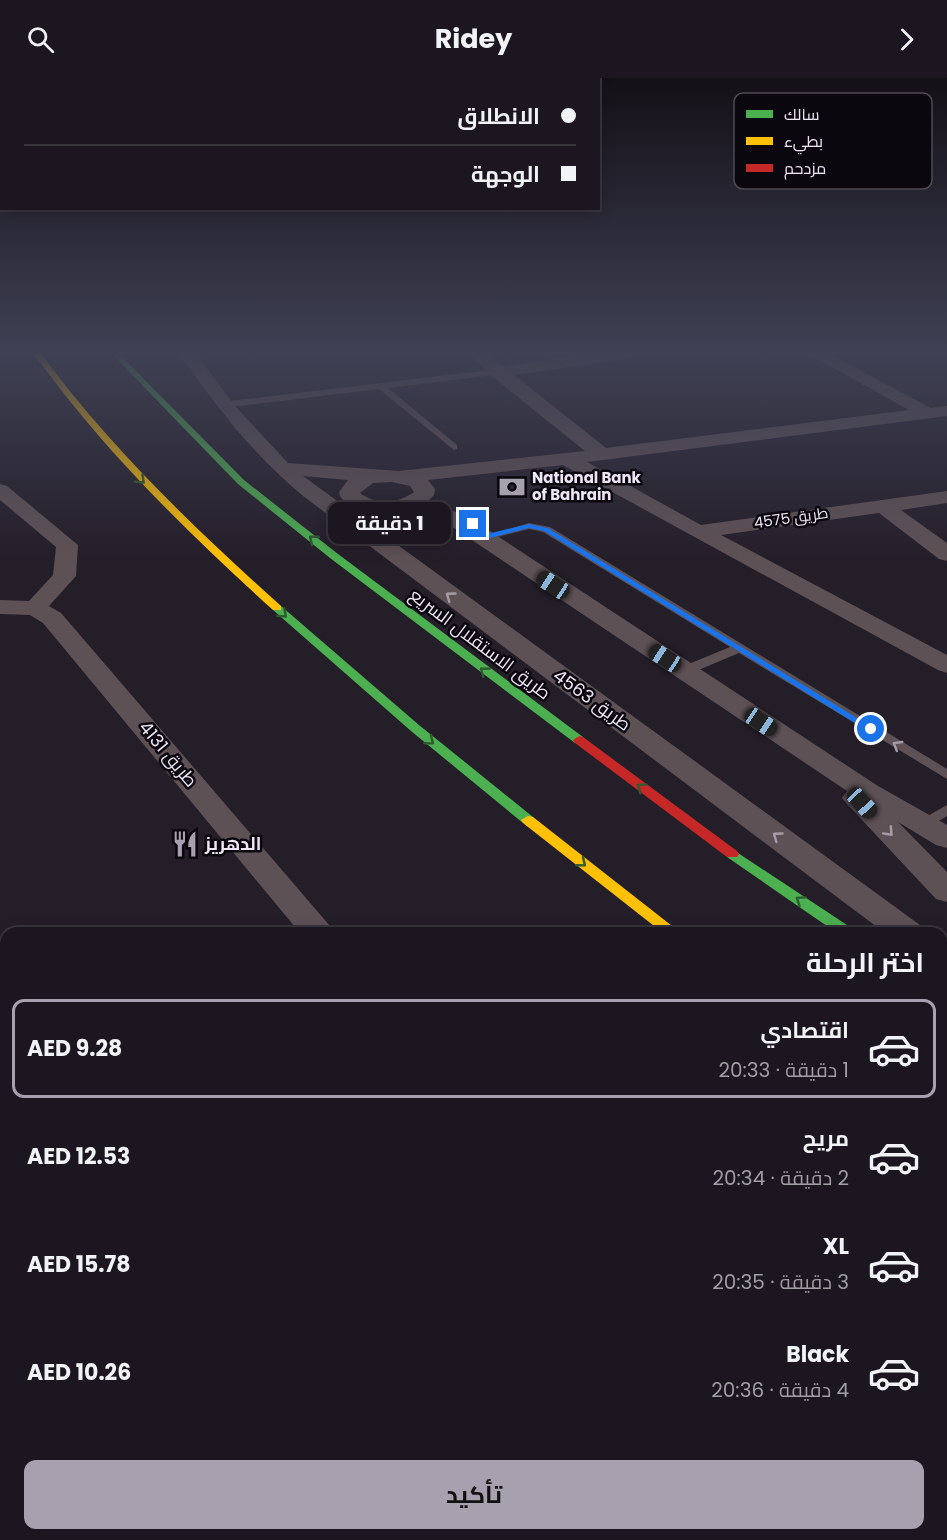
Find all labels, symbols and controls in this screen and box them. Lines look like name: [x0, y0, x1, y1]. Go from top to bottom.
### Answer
text: Ridey: [435, 20, 512, 57]
icon: search: [24, 23, 57, 56]
icon: forward: [890, 23, 923, 56]
legend: [734, 93, 932, 189]
text: الانطلاق: [457, 101, 540, 132]
text: سالك: [784, 103, 819, 126]
text: بطيء: [784, 130, 823, 155]
text: مزدحم: [784, 157, 826, 180]
text: الوجهة: [471, 159, 540, 190]
place label: National Bank of Bahrain: [532, 467, 642, 505]
bank icon: National Bank of Bahrain: [497, 472, 527, 502]
one-way arrow: [134, 473, 144, 484]
street label: طريق 4575: [752, 502, 829, 533]
callout: 1 دقيقة: [329, 503, 452, 545]
text: 1 دقيقة: [355, 509, 424, 537]
route end: [459, 510, 486, 537]
one-way arrow: [309, 536, 320, 547]
car: [533, 568, 573, 602]
street label: طريق الاستقلال السريع: [405, 582, 556, 705]
one-way arrow: [446, 592, 457, 603]
one-way arrow: [276, 606, 287, 617]
car: [645, 641, 685, 675]
street label: طريق 4563: [548, 663, 636, 736]
one-way arrow: [480, 667, 491, 678]
car: [741, 704, 781, 740]
street label: طريق 4131: [133, 715, 203, 792]
route start: [857, 715, 884, 742]
one-way arrow: [424, 733, 435, 744]
one-way arrow: [893, 741, 903, 753]
one-way arrow: [636, 783, 647, 794]
car: [843, 784, 881, 822]
one-way arrow: [882, 825, 893, 836]
restaurant icon: الدهريز: [170, 829, 200, 859]
place label: الدهريز: [204, 831, 261, 856]
one-way arrow: [772, 832, 783, 843]
one-way arrow: [576, 855, 587, 866]
one-way arrow: [795, 896, 806, 907]
text: اختر الرحلة: [806, 944, 924, 981]
text: اقتصادي: [760, 1015, 849, 1046]
icon: car: [867, 1022, 921, 1076]
text: AED 9.28: [27, 1033, 122, 1064]
text: 1 دقيقة · 20:33: [718, 1056, 849, 1084]
text: مريح: [803, 1123, 849, 1154]
icon: car: [867, 1130, 921, 1184]
text: AED 12.53: [27, 1141, 130, 1172]
text: 2 دقيقة · 20:34: [713, 1164, 849, 1192]
text: XL: [823, 1231, 849, 1262]
icon: car: [867, 1238, 921, 1292]
text: AED 15.78: [27, 1249, 131, 1280]
text: 3 دقيقة · 20:35: [712, 1268, 849, 1296]
text: Black: [786, 1339, 849, 1370]
icon: car: [867, 1346, 921, 1400]
text: AED 10.26: [27, 1357, 131, 1388]
text: 4 دقيقة · 20:36: [711, 1376, 849, 1404]
button: تأكيد: [24, 1460, 924, 1529]

